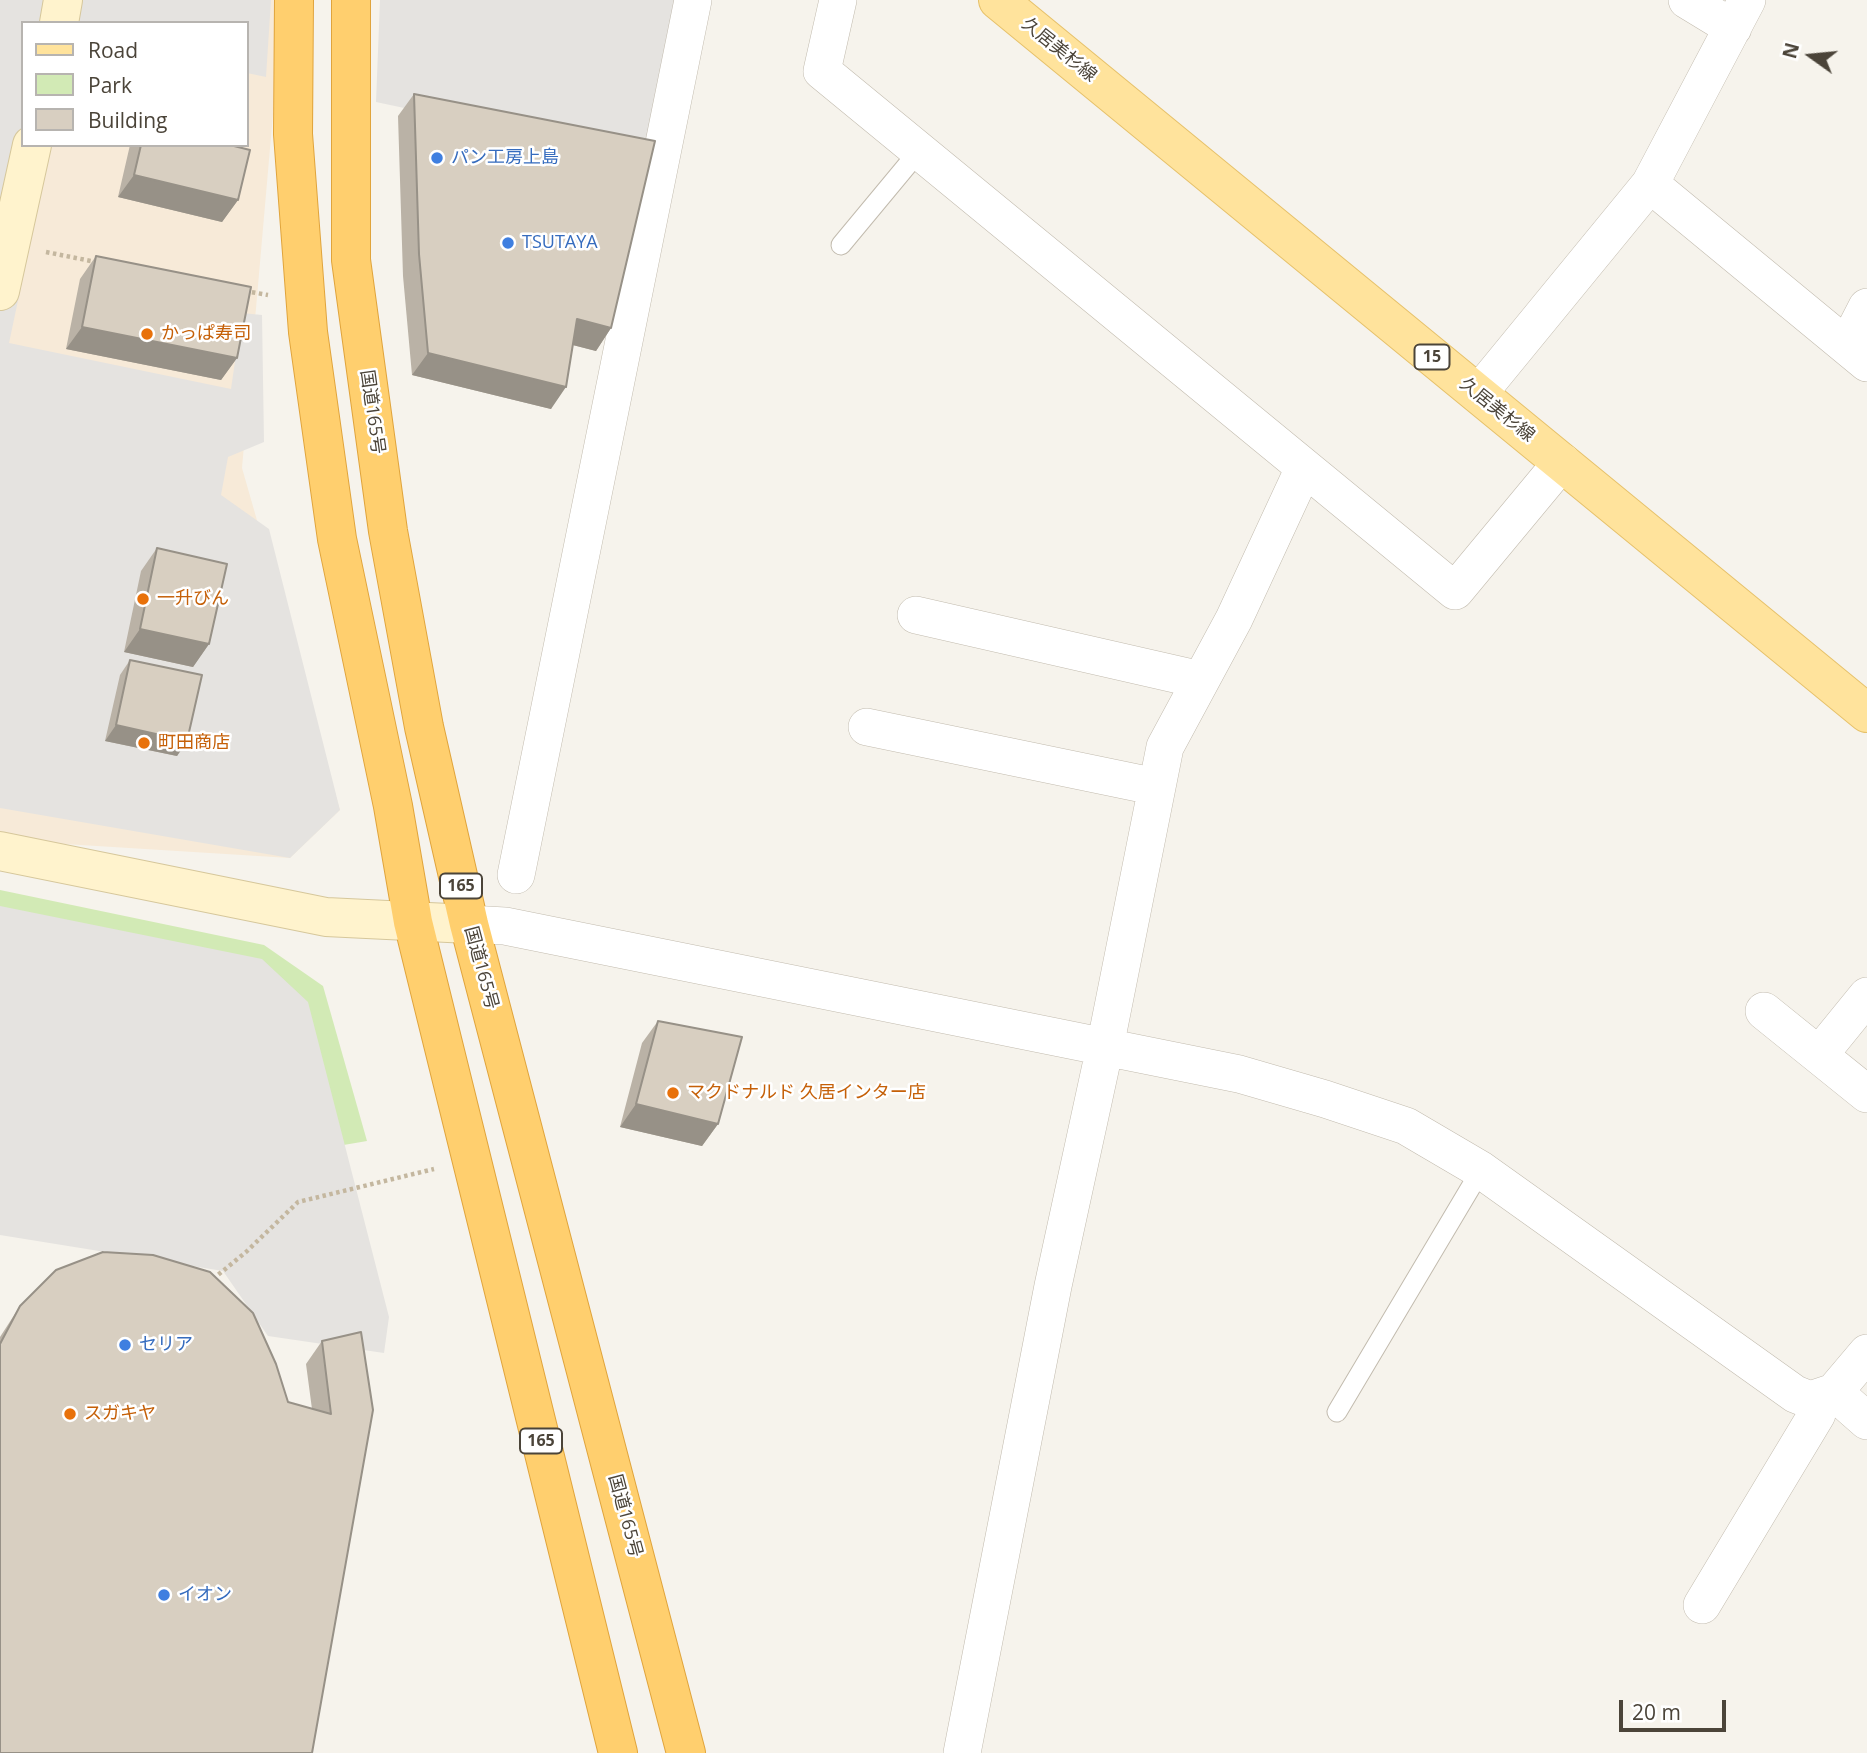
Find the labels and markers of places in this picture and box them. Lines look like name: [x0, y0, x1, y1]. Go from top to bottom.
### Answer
place label: パン工房上島: [451, 147, 559, 169]
marker: パン工房上島: [429, 150, 445, 166]
place label: TSUTAYA: [522, 232, 598, 254]
marker: TSUTAYA: [500, 235, 516, 251]
place label: かっぱ寿司: [161, 323, 251, 345]
marker: かっぱ寿司: [139, 326, 155, 342]
place label: 一升びん: [157, 588, 229, 610]
marker: 一升びん: [135, 591, 151, 607]
place label: 町田商店: [158, 732, 230, 754]
marker: 町田商店: [136, 735, 152, 751]
place label: マクドナルド 久居インター店: [687, 1082, 926, 1104]
marker: マクドナルド 久居インター店: [665, 1085, 681, 1101]
place label: セリア: [139, 1334, 193, 1356]
marker: セリア: [117, 1337, 133, 1353]
place label: スガキヤ: [84, 1403, 156, 1425]
marker: スガキヤ: [62, 1406, 78, 1422]
place label: イオン: [178, 1584, 232, 1606]
marker: イオン: [156, 1587, 172, 1603]

